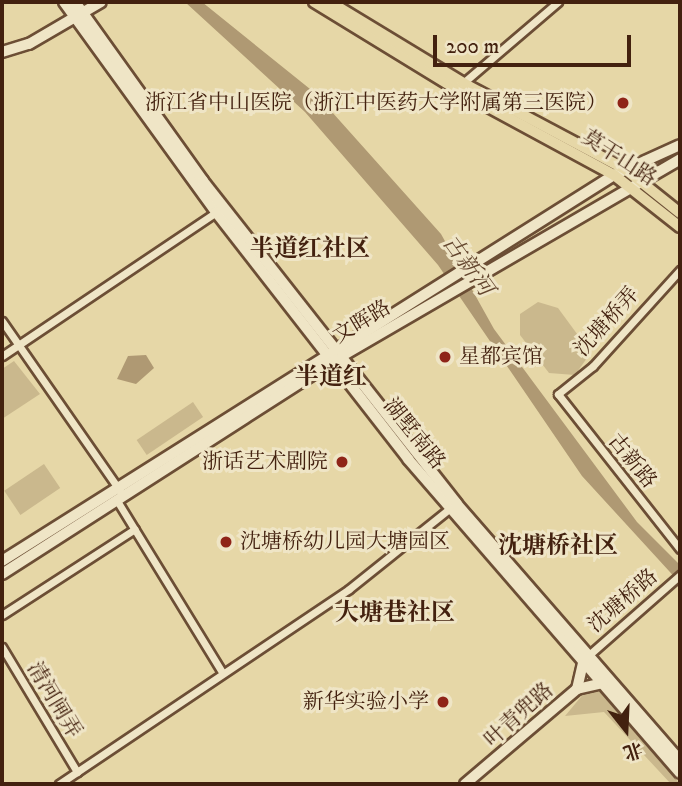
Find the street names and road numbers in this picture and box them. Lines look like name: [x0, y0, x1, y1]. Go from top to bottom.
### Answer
street label: 莫干山路: [577, 125, 661, 191]
street label: 沈塘桥弄: [570, 282, 644, 362]
street label: 文晖路: [329, 295, 395, 349]
street label: 湖墅南路: [378, 393, 450, 475]
street label: 古新路: [602, 429, 662, 493]
street label: 沈塘桥路: [583, 564, 663, 638]
street label: 清河闸弄: [22, 658, 86, 742]
street label: 叶青兜路: [479, 678, 559, 752]

